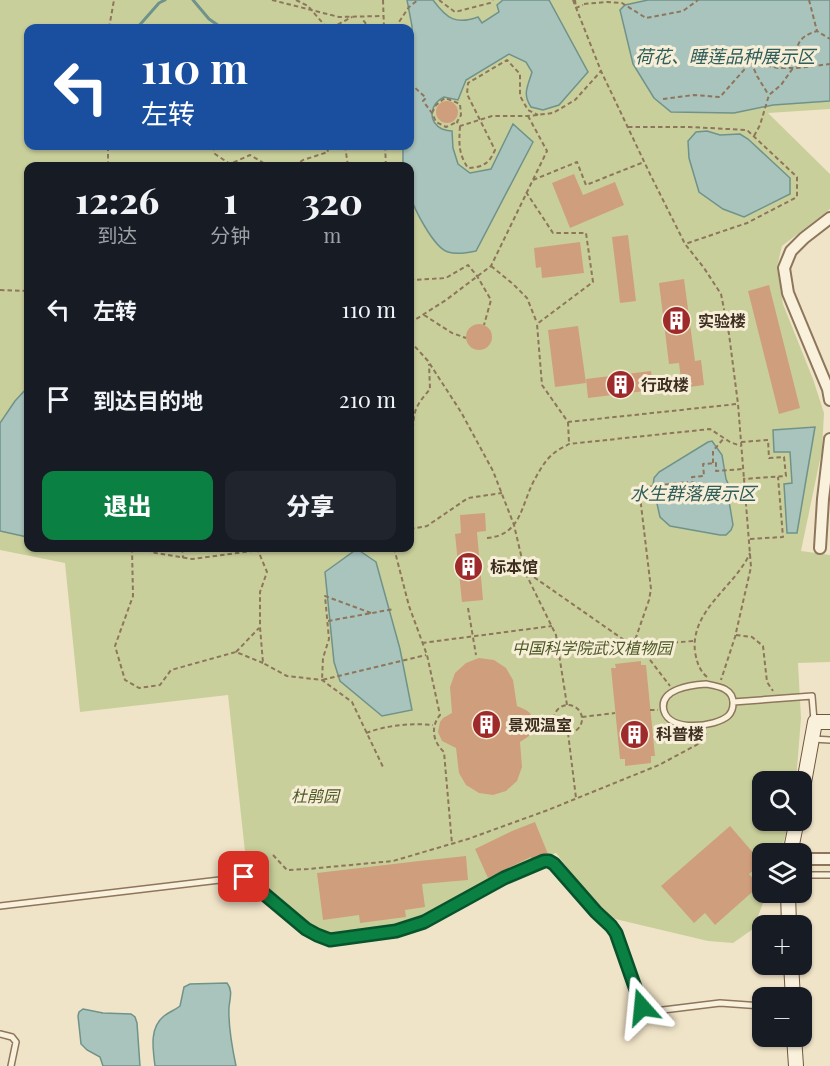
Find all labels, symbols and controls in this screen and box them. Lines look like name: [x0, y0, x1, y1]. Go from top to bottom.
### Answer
text: 110 m: [141, 39, 248, 95]
water label: 荷花、睡莲品种展示区: [635, 44, 818, 68]
icon: left: [42, 48, 120, 126]
text: 左转: [141, 95, 195, 131]
text: 12:26: [75, 175, 159, 223]
text: 1: [224, 175, 238, 223]
text: 320: [302, 176, 363, 224]
text: 到达: [97, 221, 137, 248]
text: 分钟: [211, 221, 251, 248]
text: m: [323, 221, 341, 248]
icon: left: [42, 293, 75, 326]
text: 110 m: [342, 294, 396, 324]
text: 左转: [93, 295, 137, 325]
building icon: 实验楼: [661, 305, 693, 337]
place label: 实验楼: [698, 310, 746, 331]
building icon: 行政楼: [604, 369, 636, 401]
place label: 行政楼: [641, 374, 689, 395]
icon: arrive: [42, 383, 75, 416]
text: 210 m: [339, 384, 396, 414]
text: 到达目的地: [93, 385, 203, 415]
button: 退出: [42, 471, 213, 540]
button: 分享: [225, 471, 396, 540]
water label: 水生群落展示区: [630, 481, 759, 505]
building icon: 标本馆: [453, 551, 485, 583]
place label: 标本馆: [490, 556, 538, 577]
park label: 中国科学院武汉植物园: [512, 637, 674, 658]
building icon: 景观温室: [471, 709, 503, 741]
place label: 景观温室: [508, 714, 572, 735]
building icon: 科普楼: [619, 718, 651, 750]
place label: 科普楼: [656, 723, 704, 744]
map controls: [752, 771, 812, 1047]
button: search: [752, 771, 812, 831]
park label: 杜鹃园: [291, 785, 341, 806]
button: layers: [752, 843, 812, 903]
pin: [218, 851, 269, 902]
icon: arrive: [227, 860, 260, 893]
button: +: [752, 915, 812, 975]
position arrow: [610, 975, 674, 1039]
button: −: [752, 987, 812, 1047]

